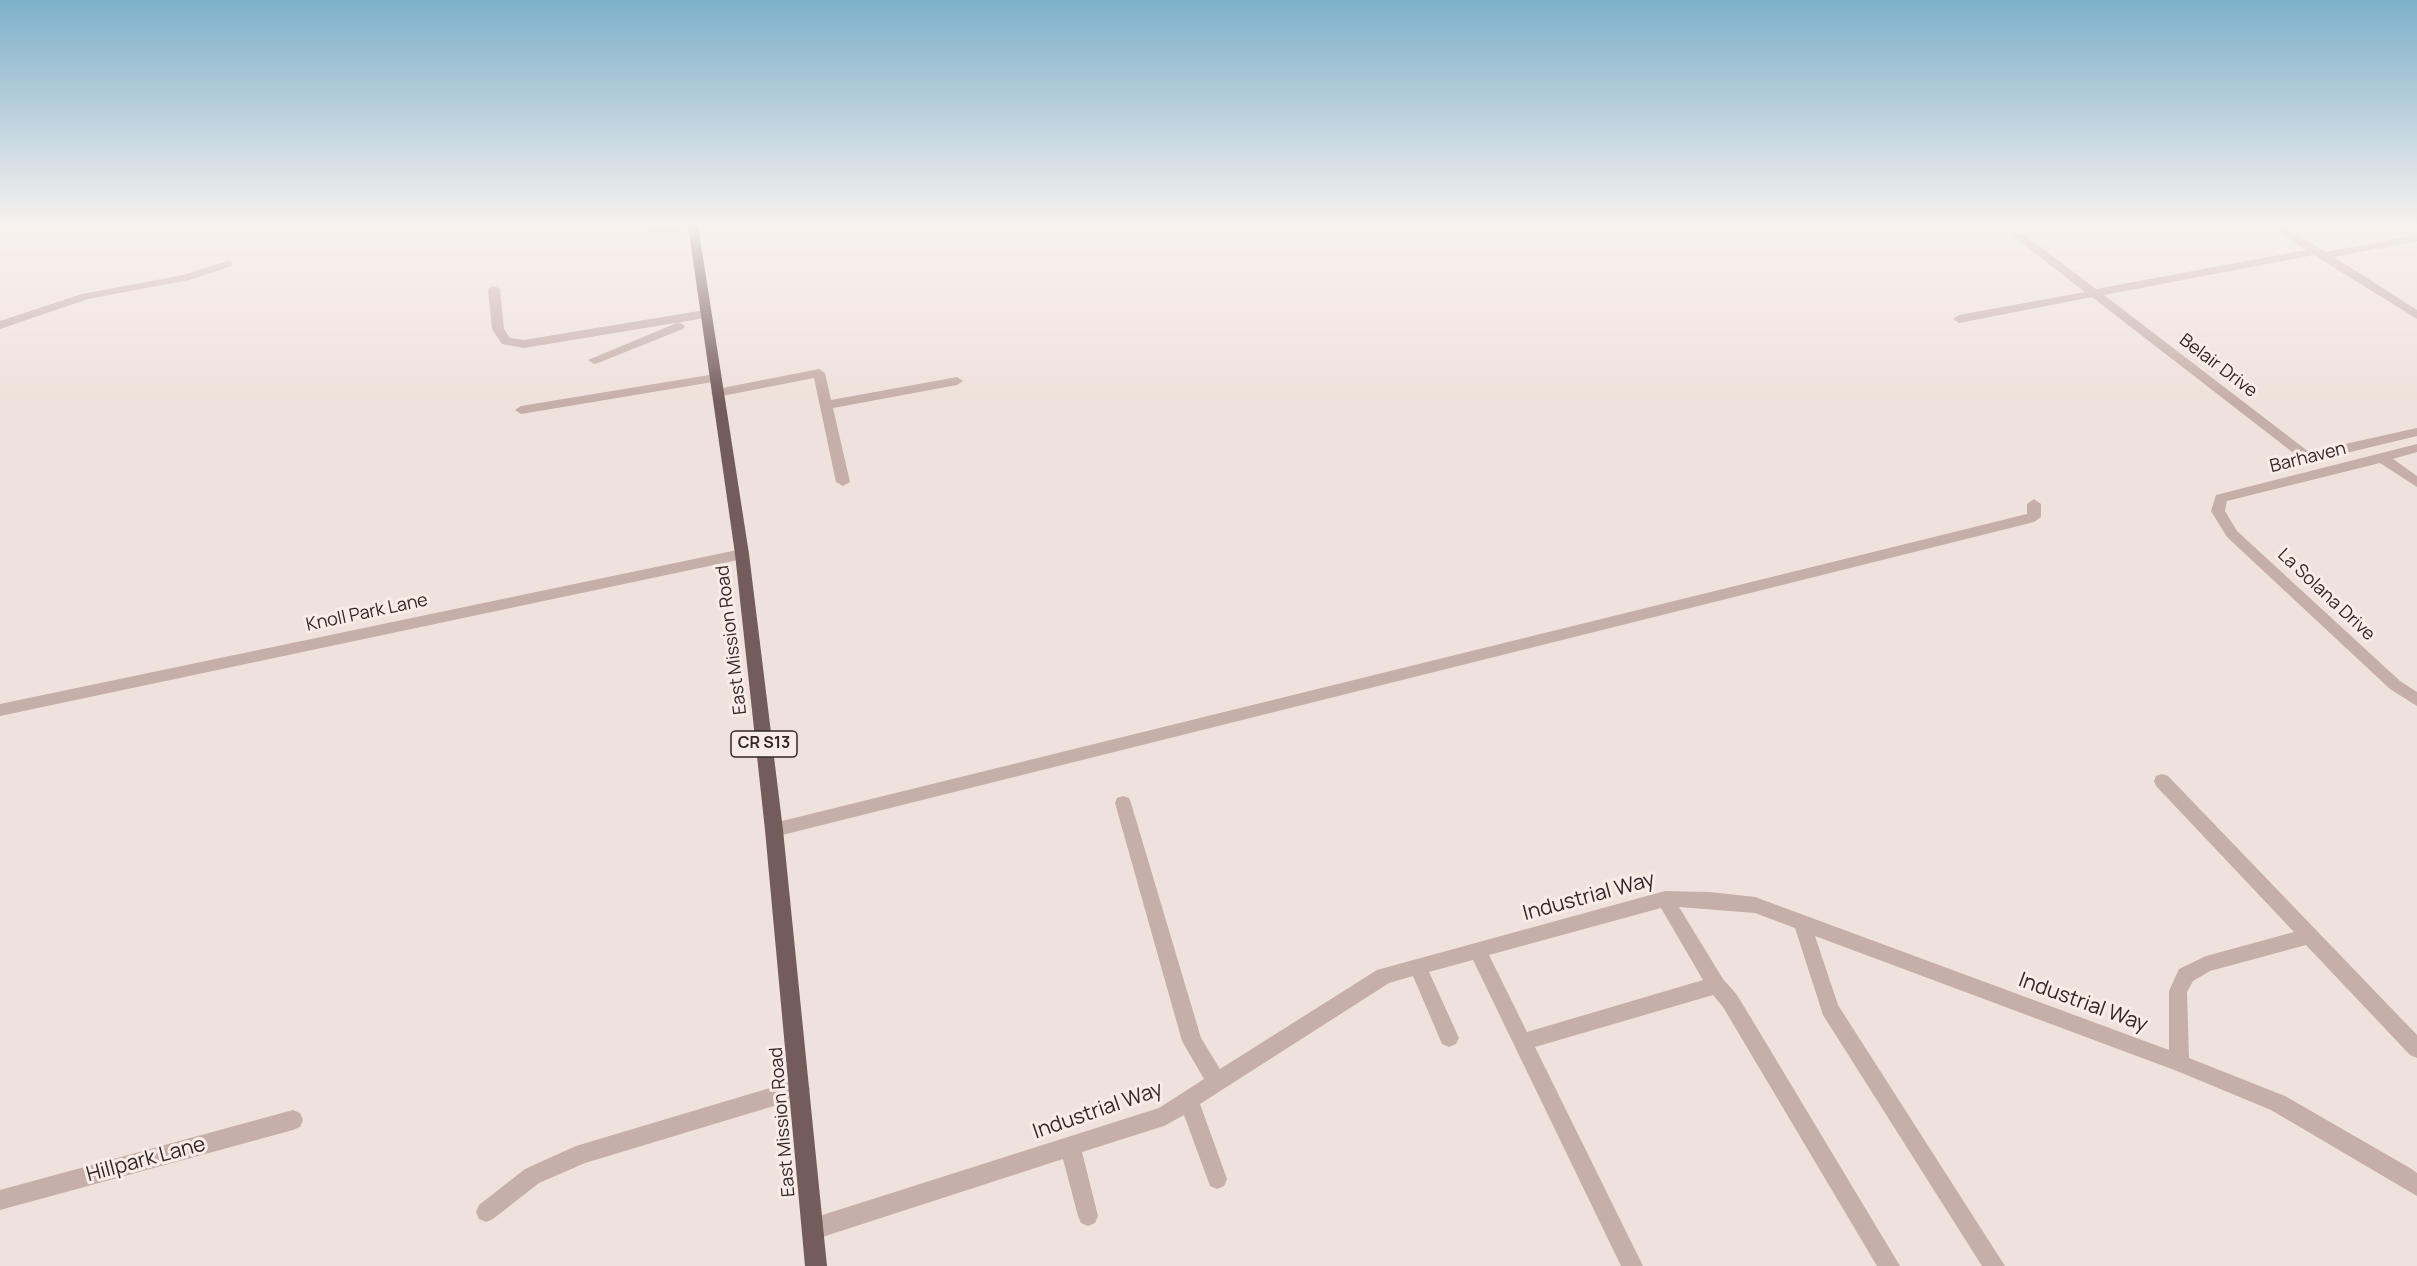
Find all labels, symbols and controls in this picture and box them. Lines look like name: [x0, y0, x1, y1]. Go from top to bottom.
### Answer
street label: Belair Drive: [2175, 330, 2261, 402]
street label: Barhaven: [2268, 438, 2348, 478]
street label: La Solana Drive: [2273, 544, 2379, 646]
street label: East Mission Road: [712, 564, 752, 716]
street label: Knoll Park Lane: [304, 590, 430, 636]
road number: CR S13: [731, 731, 797, 757]
street label: Industrial Way: [1520, 867, 1658, 927]
street label: Industrial Way: [2015, 968, 2151, 1038]
street label: East Mission Road: [766, 1046, 800, 1198]
street label: Industrial Way: [1030, 1077, 1166, 1145]
street label: Hillpark Lane: [84, 1132, 208, 1188]

